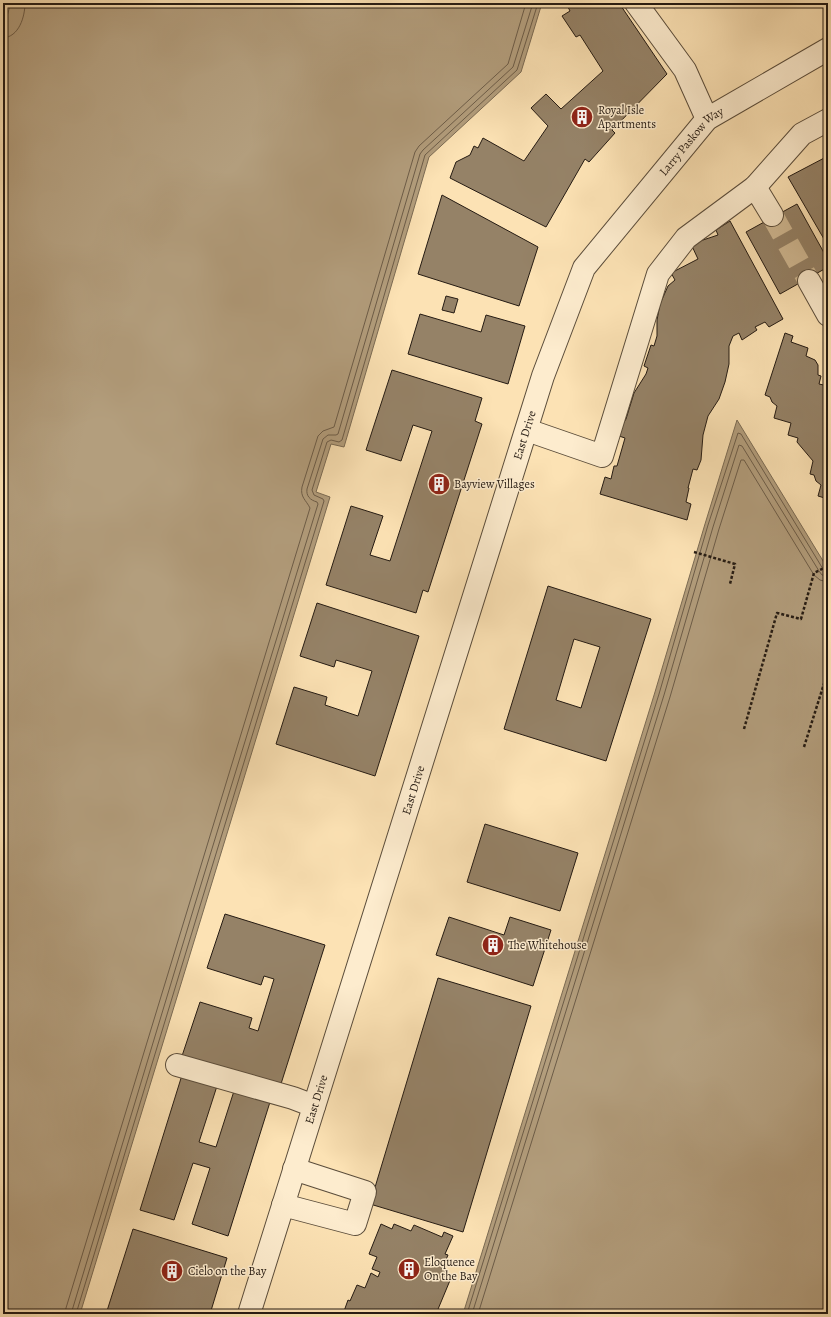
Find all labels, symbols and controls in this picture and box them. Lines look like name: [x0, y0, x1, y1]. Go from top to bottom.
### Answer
place label: Royal Isle Apartments: [597, 102, 656, 132]
street label: Larry Paskow Way: [655, 103, 727, 179]
building icon: Royal Isle Apartments: [569, 104, 595, 130]
street label: East Drive: [509, 409, 540, 462]
building icon: Bayview Villages: [426, 471, 452, 497]
place label: Bayview Villages: [454, 476, 535, 492]
street label: East Drive: [398, 764, 428, 817]
building icon: The Whitehouse: [480, 932, 506, 958]
place label: The Whitehouse: [508, 937, 587, 953]
street label: East Drive: [301, 1073, 331, 1126]
place label: Eloquence On the Bay: [424, 1254, 478, 1284]
building icon: Eloquence On the Bay: [396, 1256, 422, 1282]
building icon: Cielo on the Bay: [159, 1258, 185, 1284]
place label: Cielo on the Bay: [188, 1263, 267, 1279]

